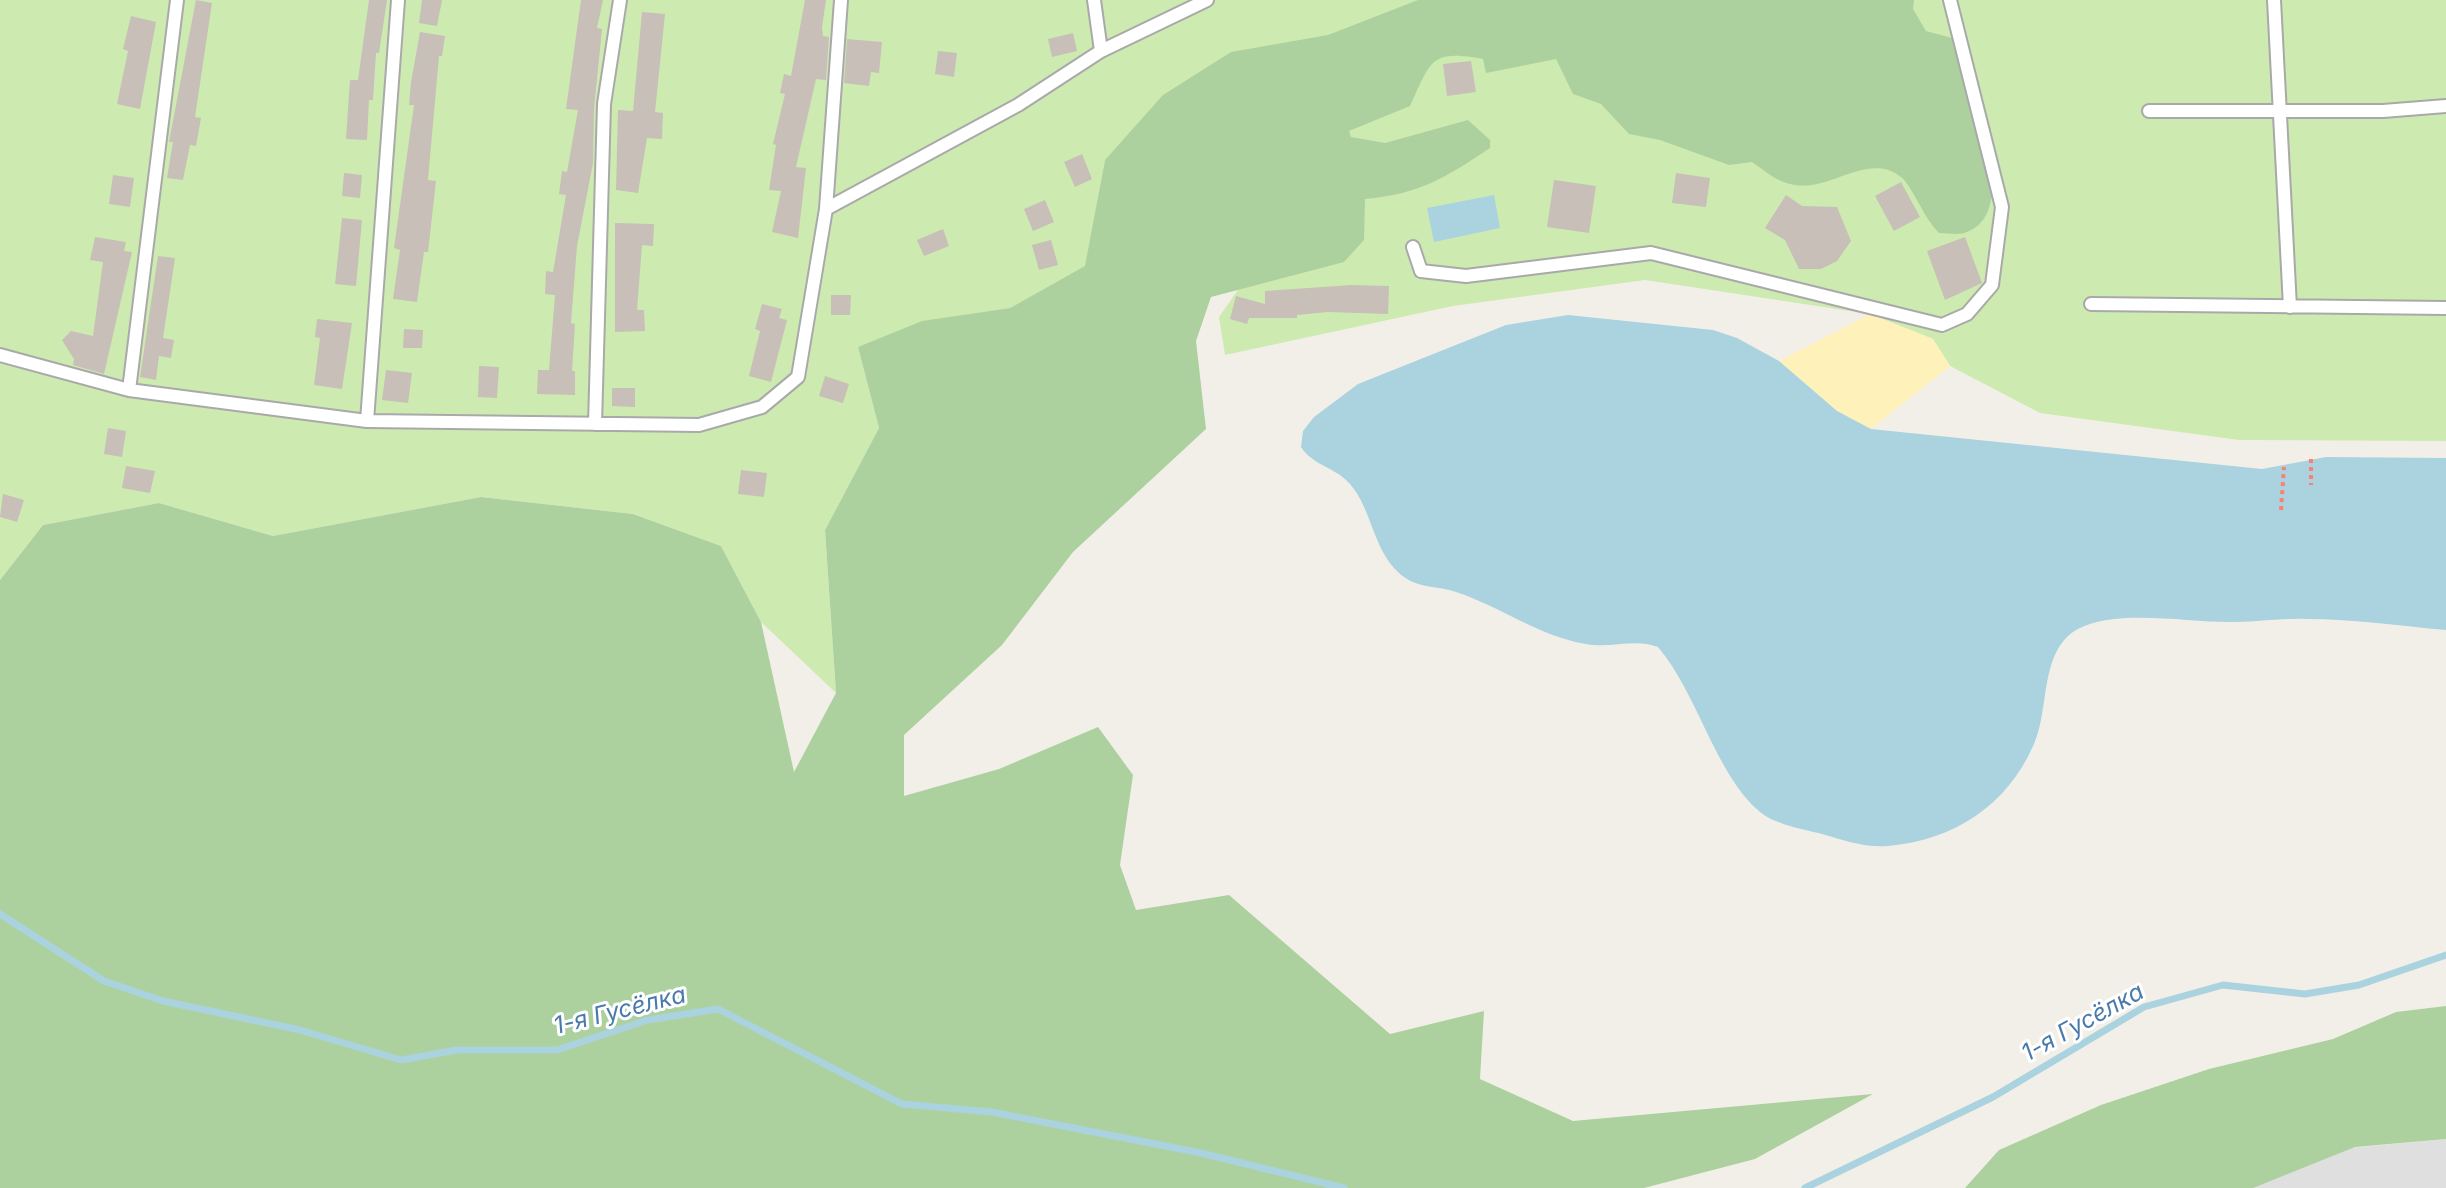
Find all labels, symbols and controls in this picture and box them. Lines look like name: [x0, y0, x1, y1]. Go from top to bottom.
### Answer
water label: 1-я Гусёлка: [2017, 978, 2149, 1068]
water label: 1-я Гусёлка: [551, 981, 689, 1041]

